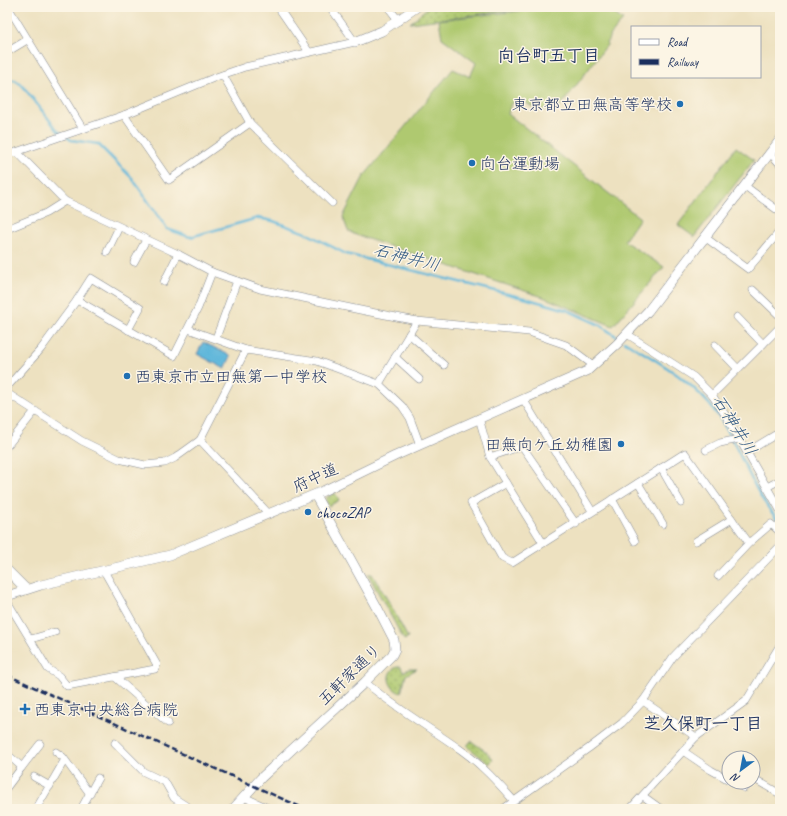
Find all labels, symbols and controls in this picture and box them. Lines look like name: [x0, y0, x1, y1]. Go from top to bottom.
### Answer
legend: [631, 26, 761, 78]
text: Road: [667, 34, 689, 50]
district label: 向台町五丁目: [498, 45, 600, 66]
text: Railway: [667, 54, 699, 70]
place label: 東京都立田無高等学校: [512, 95, 672, 115]
marker: 東京都立田無高等学校: [675, 99, 685, 109]
place label: 向台運動場: [480, 154, 560, 174]
marker: 向台運動場: [467, 158, 477, 168]
water label: 石神井川: [371, 239, 442, 276]
place label: 西東京市立田無第一中学校: [135, 367, 327, 387]
marker: 西東京市立田無第一中学校: [122, 371, 132, 381]
water label: 石神井川: [708, 391, 761, 460]
place label: 田無向ケ丘幼稚園: [485, 435, 613, 455]
marker: 田無向ケ丘幼稚園: [616, 439, 626, 449]
street label: 府中道: [289, 459, 341, 497]
place label: chocoZAP: [316, 503, 372, 523]
marker: chocoZAP: [303, 507, 313, 517]
street label: 五軒家通り: [314, 640, 385, 710]
place label: 西東京中央総合病院: [34, 700, 178, 720]
marker: 西東京中央総合病院: [19, 703, 31, 715]
district label: 芝久保町一丁目: [644, 713, 763, 734]
north arrow: [721, 750, 761, 790]
text: N: [727, 770, 742, 786]

